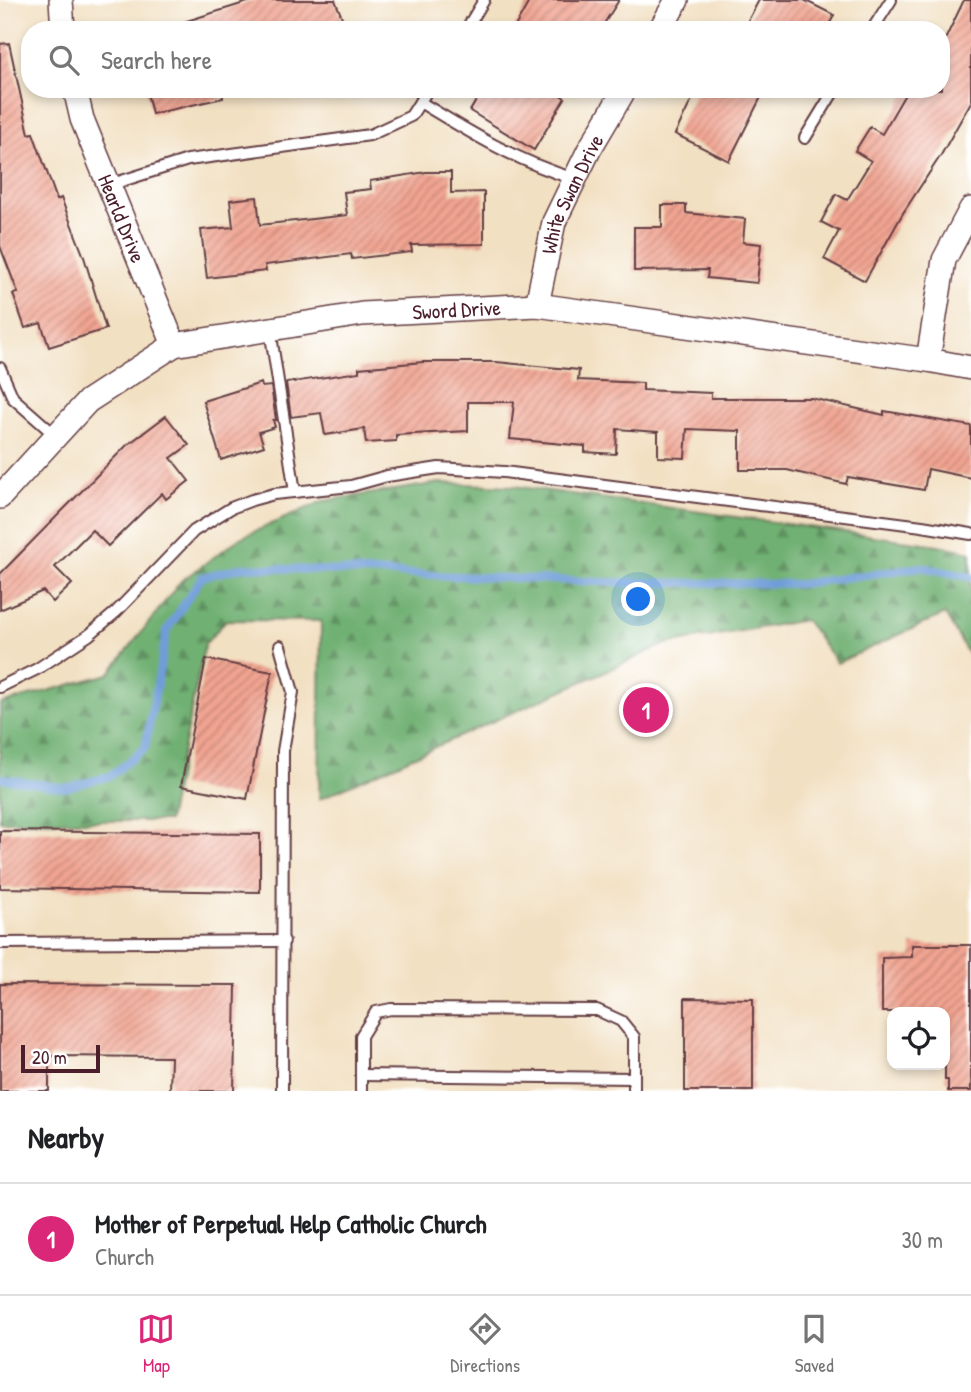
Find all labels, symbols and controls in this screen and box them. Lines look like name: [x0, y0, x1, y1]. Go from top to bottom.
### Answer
search box: [21, 21, 950, 98]
icon: search: [45, 41, 83, 79]
text: Search here: [101, 42, 212, 77]
street label: White Swan Drive: [533, 128, 610, 256]
street label: Hearld Drive: [92, 170, 153, 267]
street label: Sword Drive: [412, 292, 501, 326]
your location: [621, 582, 655, 616]
pin: 1: [623, 684, 669, 736]
map controls: [887, 1007, 950, 1070]
button: locate: [887, 1007, 950, 1070]
scale bar: [21, 1042, 100, 1074]
text: 20 m: [32, 1044, 67, 1070]
text: Nearby: [28, 1117, 104, 1157]
text: Mother of Perpetual Help Catholic Church: [95, 1206, 486, 1241]
text: 1: [47, 1224, 55, 1255]
text: 30 m: [901, 1224, 943, 1255]
text: Church: [95, 1241, 154, 1272]
tab: Map: [137, 1310, 175, 1378]
tab: Directions: [450, 1310, 520, 1378]
tab: Saved: [795, 1310, 834, 1378]

